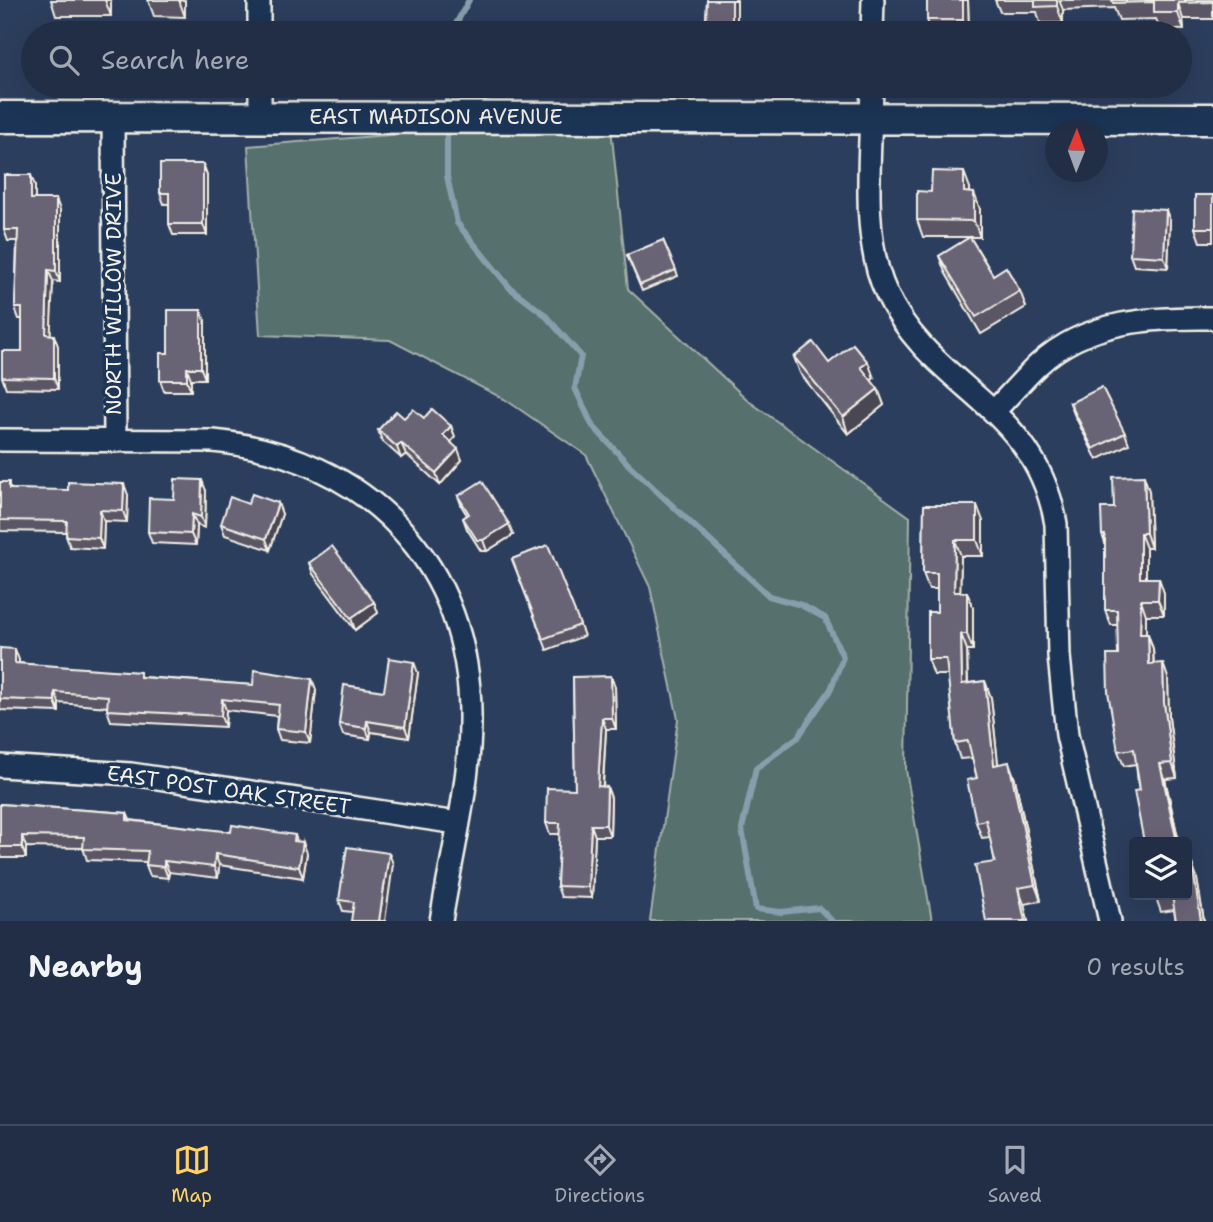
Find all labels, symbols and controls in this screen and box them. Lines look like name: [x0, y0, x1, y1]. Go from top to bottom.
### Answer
search box: [21, 21, 1192, 98]
icon: search: [45, 41, 83, 79]
text: Search here: [101, 42, 250, 77]
street label: EAST MADISON AVENUE: [309, 103, 563, 131]
north arrow: [1045, 119, 1108, 182]
street label: NORTH WILLOW DRIVE: [100, 173, 128, 415]
street label: EAST POST OAK STREET: [105, 759, 353, 821]
map controls: [1129, 837, 1192, 900]
button: layers: [1129, 837, 1192, 900]
text: Nearby: [28, 946, 143, 987]
text: 0 results: [1086, 952, 1185, 982]
tab: Map: [171, 1141, 212, 1208]
tab: Directions: [555, 1141, 645, 1208]
tab: Saved: [988, 1141, 1042, 1208]

